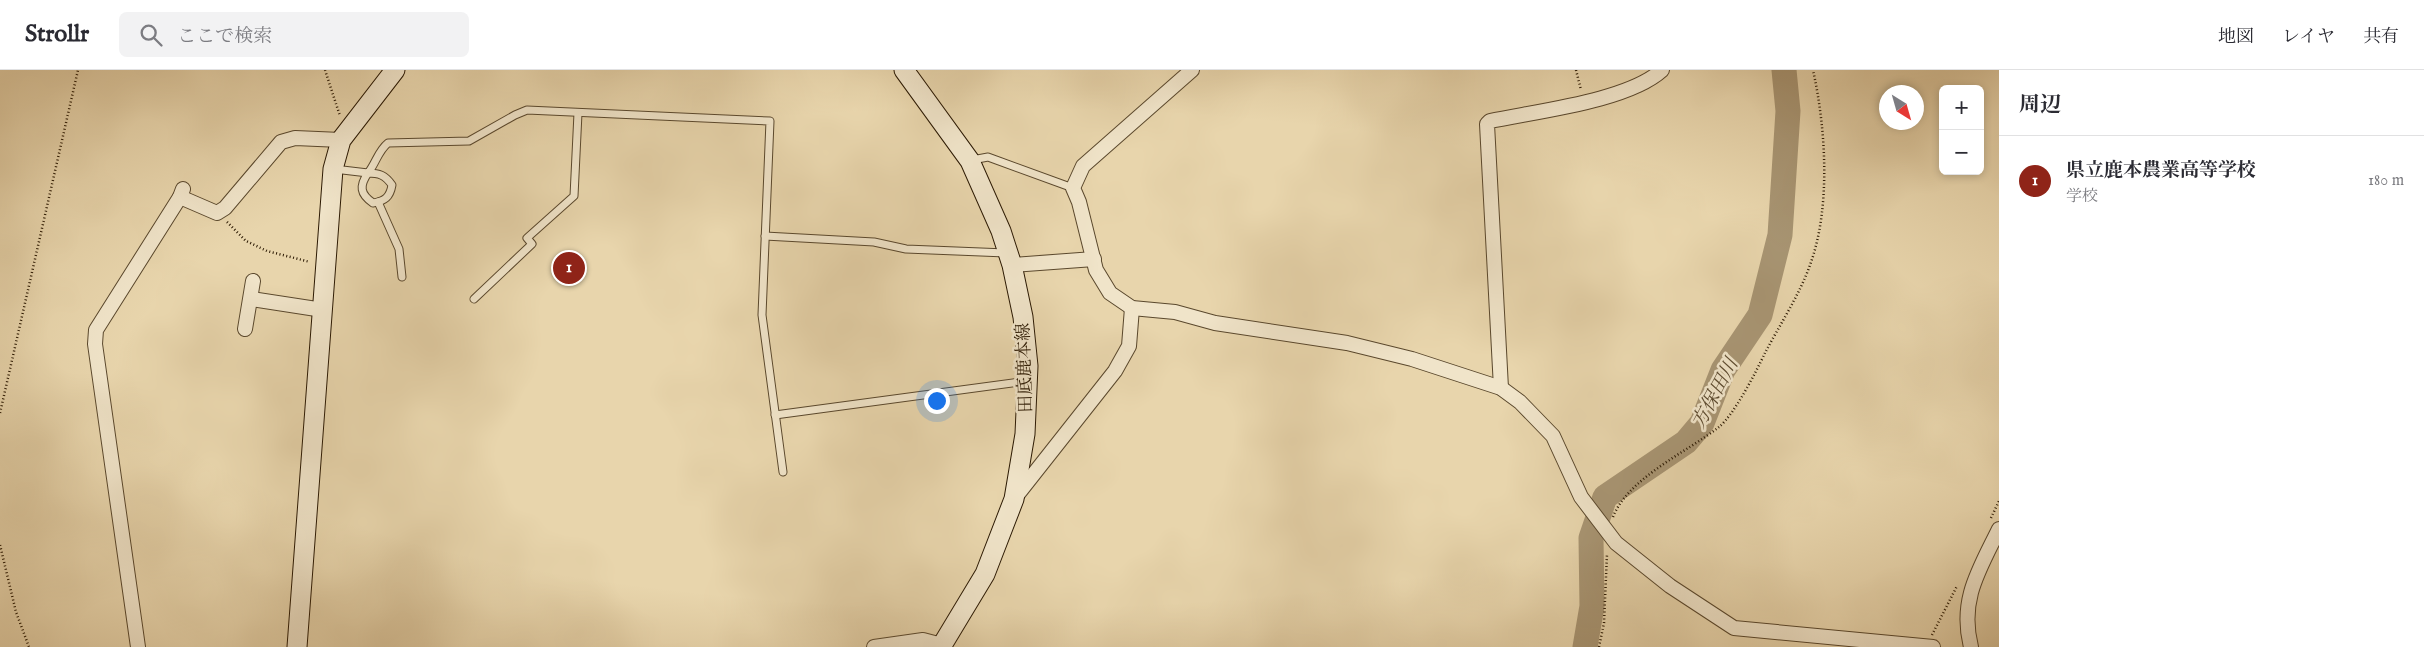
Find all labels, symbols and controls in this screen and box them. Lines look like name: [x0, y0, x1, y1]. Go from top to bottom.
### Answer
search box: [119, 12, 469, 57]
text: Strollr: [25, 19, 89, 50]
icon: search: [137, 21, 165, 49]
text: ここで検索: [177, 25, 272, 49]
text: 地図: [2218, 26, 2254, 49]
text: レイヤ: [2282, 26, 2335, 49]
text: 共有: [2363, 26, 2399, 49]
north arrow: [1879, 85, 1924, 130]
map controls: [1939, 85, 1984, 175]
button: +: [1939, 85, 1984, 130]
text: 周辺: [2019, 92, 2061, 119]
button: −: [1939, 130, 1984, 175]
text: 県立鹿本農業高等学校: [2066, 159, 2256, 183]
text: 1: [2032, 171, 2038, 191]
text: 180 m: [2368, 171, 2404, 191]
text: 学校: [2066, 187, 2098, 207]
pin: 1: [553, 249, 585, 287]
street label: 田底鹿本線: [1012, 323, 1039, 413]
water label: 方保田川: [1687, 353, 1745, 433]
your location: [924, 388, 950, 414]

